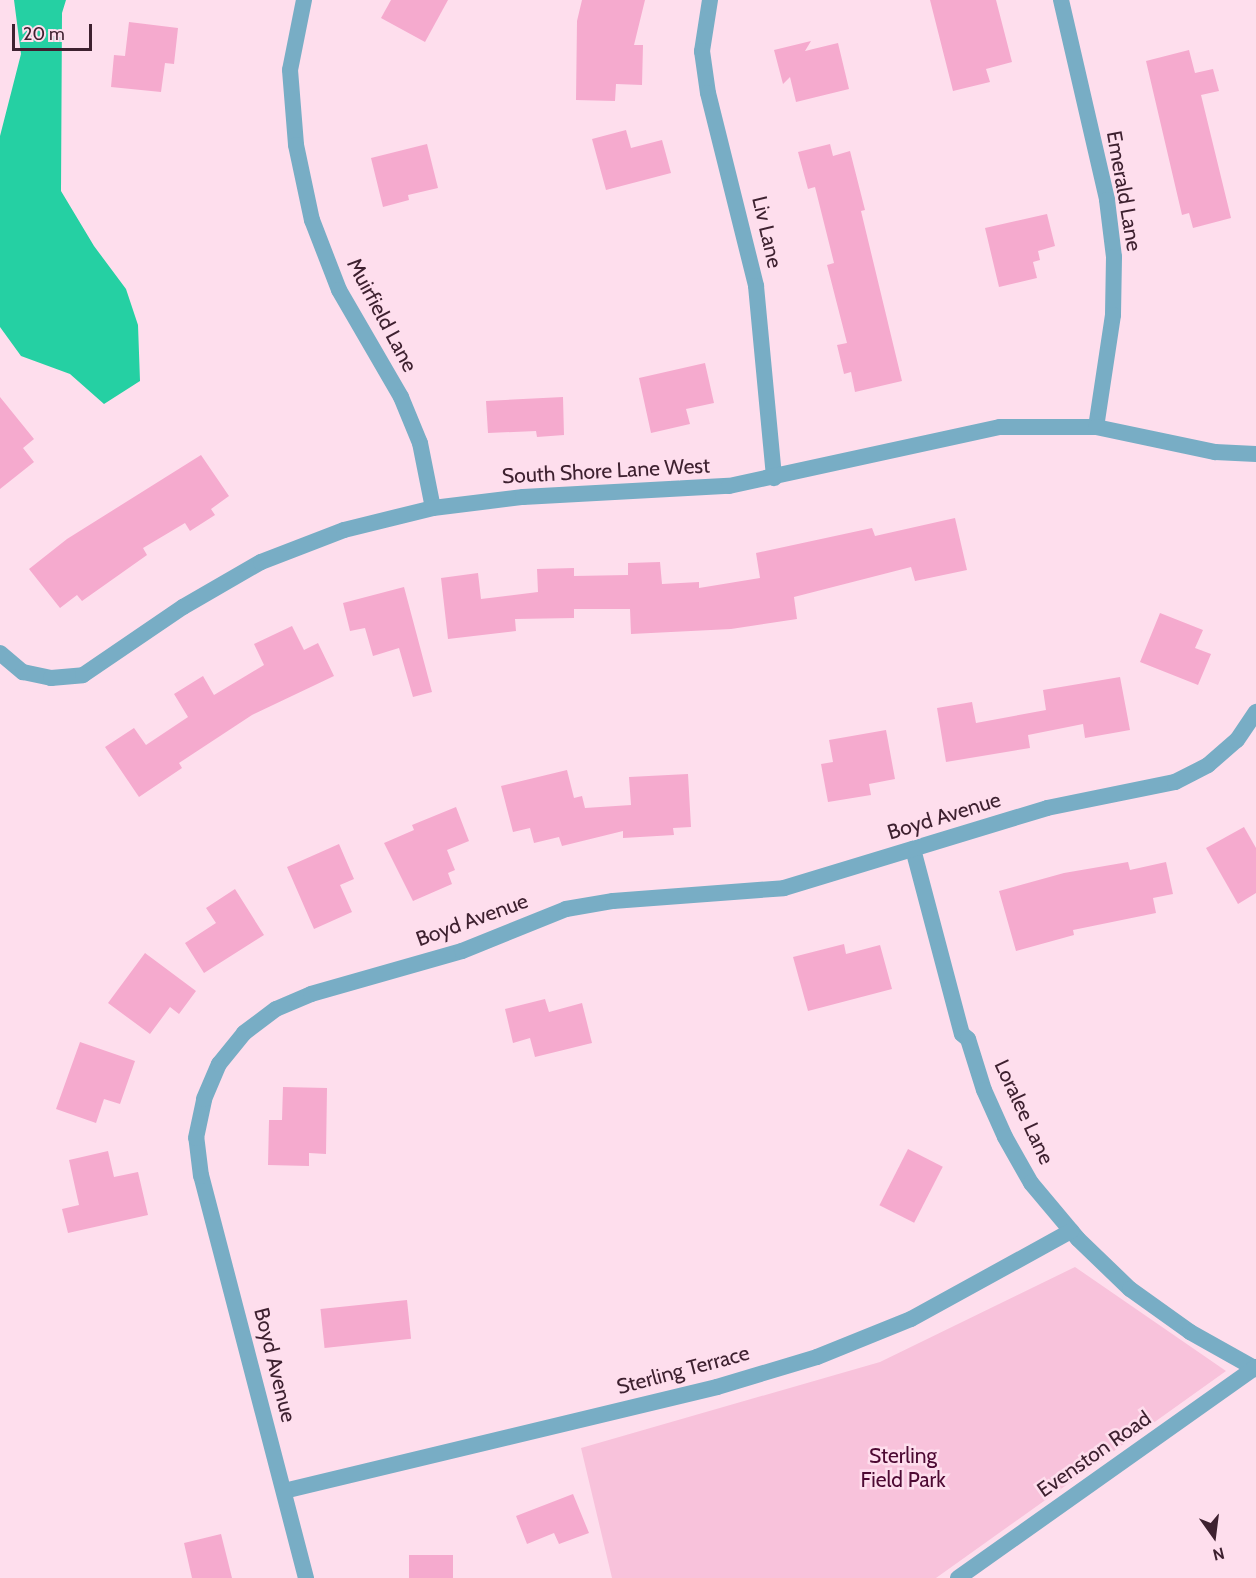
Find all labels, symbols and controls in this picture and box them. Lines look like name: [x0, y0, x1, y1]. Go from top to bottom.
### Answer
scale bar: [15, 12, 94, 50]
text: 20 m: [23, 23, 65, 45]
street label: Emerald Lane: [1101, 129, 1147, 253]
street label: Liv Lane: [746, 194, 788, 270]
street label: Muirfield Lane: [341, 254, 423, 376]
street label: South Shore Lane West: [501, 453, 711, 489]
street label: Boyd Avenue: [884, 787, 1004, 845]
street label: Boyd Avenue: [413, 888, 531, 952]
street label: Loralee Lane: [989, 1056, 1059, 1168]
street label: Boyd Avenue: [249, 1305, 301, 1425]
street label: Sterling Terrace: [614, 1340, 752, 1400]
street label: Evenston Road: [1032, 1405, 1156, 1503]
park label: Sterling Field Park: [860, 1443, 946, 1493]
north arrow: [1184, 1506, 1244, 1566]
text: N: [1211, 1543, 1226, 1565]

